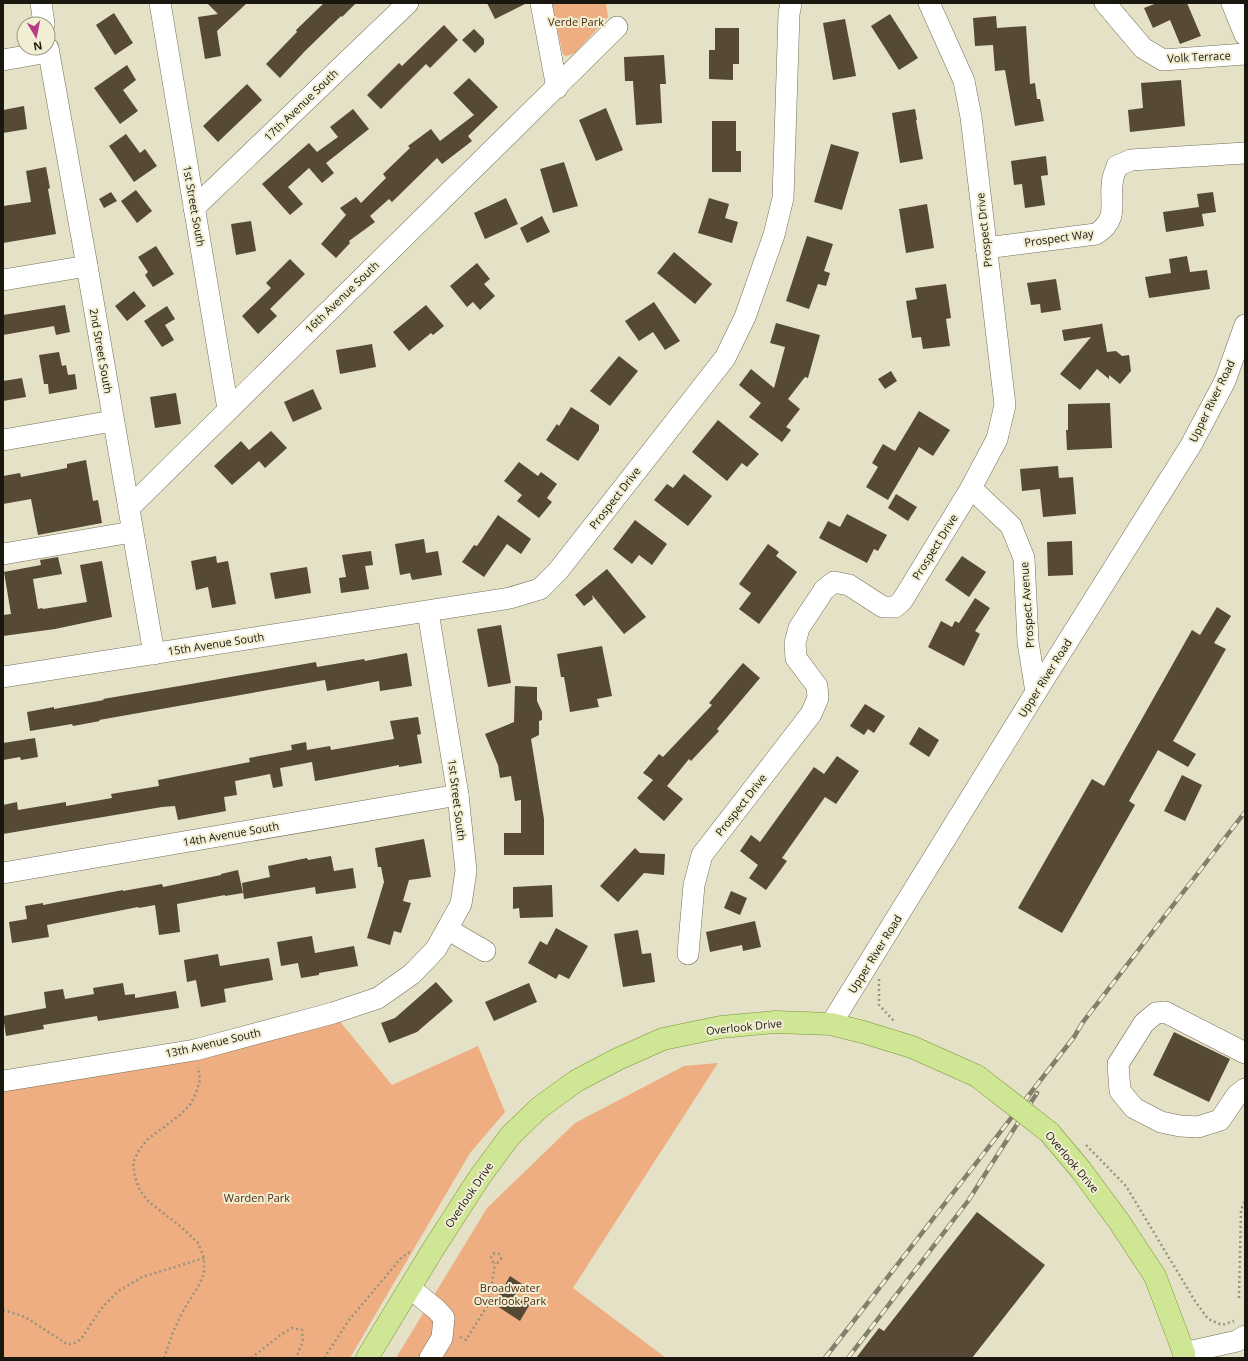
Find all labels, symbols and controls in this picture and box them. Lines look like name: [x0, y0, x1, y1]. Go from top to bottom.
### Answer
park label: Verde Park: [548, 14, 604, 29]
north arrow: [16, 16, 56, 56]
text: N: [32, 38, 44, 55]
street label: Volk Terrace: [1167, 47, 1231, 66]
street label: 17th Avenue South: [260, 65, 341, 144]
street label: 1st Street South: [180, 164, 209, 248]
street label: Prospect Drive: [972, 192, 995, 268]
street label: Prospect Way: [1023, 225, 1095, 250]
street label: 16th Avenue South: [301, 257, 382, 336]
street label: 2nd Street South: [87, 307, 116, 395]
street label: Upper River Road: [1185, 357, 1238, 444]
street label: Prospect Drive: [586, 464, 644, 532]
street label: Prospect Drive: [908, 511, 961, 582]
street label: Prospect Avenue: [1016, 561, 1037, 649]
street label: 15th Avenue South: [167, 628, 265, 659]
street label: Upper River Road: [1014, 636, 1075, 720]
street label: 1st Street South: [445, 758, 470, 842]
street label: Prospect Drive: [712, 771, 770, 839]
street label: 14th Avenue South: [182, 818, 280, 849]
street label: Upper River Road: [844, 912, 905, 996]
street label: Overlook Drive: [705, 1015, 783, 1038]
street label: 13th Avenue South: [164, 1024, 262, 1061]
street label: Overlook Drive: [1042, 1128, 1103, 1196]
street label: Overlook Drive: [441, 1159, 496, 1231]
park label: Warden Park: [224, 1190, 290, 1205]
park label: Broadwater Overlook Park: [474, 1280, 546, 1308]

